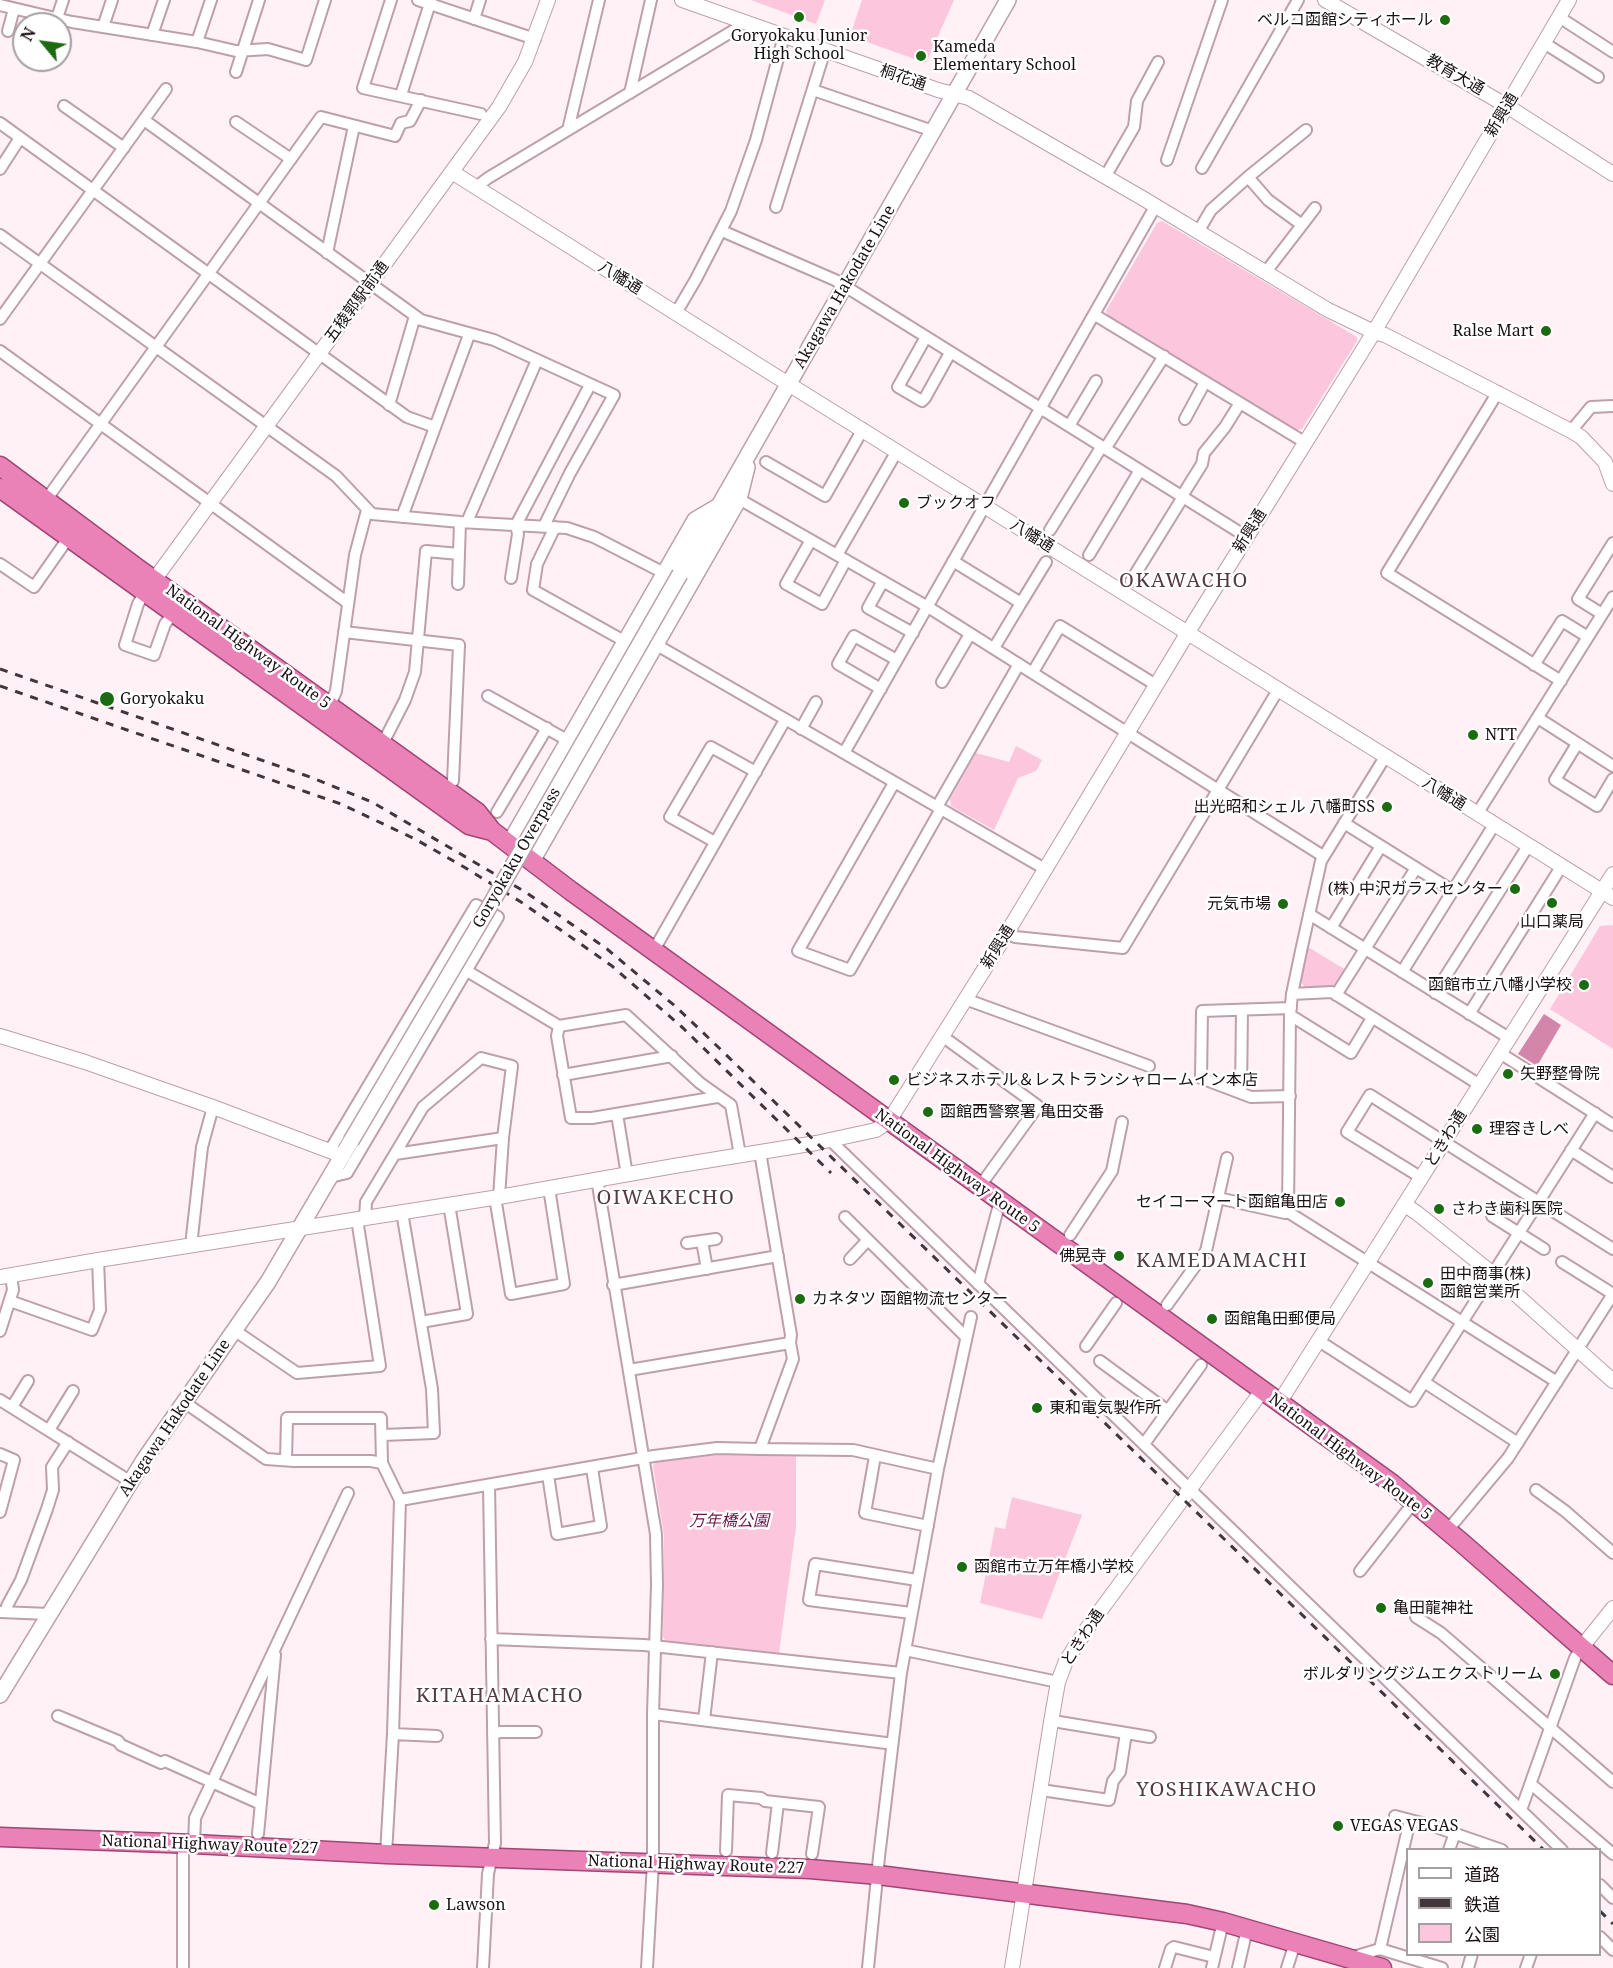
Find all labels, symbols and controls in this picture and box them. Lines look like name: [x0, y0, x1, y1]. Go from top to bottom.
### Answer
marker: Goryokaku Junior High School: [792, 10, 806, 24]
place label: ベルコ函館シティホール: [1257, 10, 1433, 30]
north arrow: [12, 12, 72, 72]
marker: ベルコ函館シティホール: [1438, 13, 1452, 27]
text: N: [15, 23, 41, 45]
place label: Goryokaku Junior High School: [731, 26, 867, 64]
place label: Kameda Elementary School: [933, 37, 1076, 75]
marker: Kameda Elementary School: [914, 49, 928, 63]
street label: 教育大通: [1422, 51, 1488, 99]
street label: 桐花通: [877, 61, 929, 95]
street label: 新興通: [1481, 89, 1523, 141]
street label: Akagawa Hakodate Line: [790, 202, 900, 372]
street label: 八幡通: [595, 257, 645, 299]
street label: 五稜郭駅前通: [321, 258, 393, 346]
place label: Ralse Mart: [1452, 321, 1534, 341]
marker: Ralse Mart: [1539, 324, 1553, 338]
place label: ブックオフ: [916, 493, 996, 513]
marker: ブックオフ: [897, 496, 911, 510]
street label: 新興通: [1229, 506, 1271, 556]
street label: 八幡通: [1007, 515, 1057, 557]
district label: OKAWACHO: [1119, 569, 1249, 593]
street label: National Highway Route 5: [162, 581, 334, 713]
place label: Goryokaku: [120, 689, 204, 709]
marker: Goryokaku: [98, 690, 116, 708]
place label: NTT: [1485, 725, 1517, 745]
marker: NTT: [1466, 728, 1480, 742]
street label: 八幡通: [1419, 773, 1469, 815]
street label: Goryokaku Overpass: [469, 784, 565, 932]
place label: 出光昭和シェル 八幡町SS: [1193, 797, 1375, 817]
marker: 出光昭和シェル 八幡町SS: [1380, 800, 1394, 814]
place label: (株) 中沢ガラスセンター: [1328, 879, 1503, 899]
marker: (株) 中沢ガラスセンター: [1508, 882, 1522, 896]
place label: 元気市場: [1207, 894, 1271, 914]
marker: 山口薬局: [1545, 896, 1559, 910]
marker: 元気市場: [1276, 897, 1290, 911]
place label: 山口薬局: [1520, 912, 1584, 932]
street label: 新興通: [977, 922, 1019, 972]
place label: 函館市立八幡小学校: [1428, 975, 1572, 995]
marker: 函館市立八幡小学校: [1577, 978, 1591, 992]
place label: 矢野整骨院: [1520, 1064, 1600, 1084]
marker: 矢野整骨院: [1501, 1067, 1515, 1081]
place label: ビジネスホテル＆レストランシャロームイン本店: [906, 1070, 1258, 1090]
marker: ビジネスホテル＆レストランシャロームイン本店: [887, 1073, 901, 1087]
place label: 函館西警察署 亀田交番: [940, 1102, 1104, 1122]
street label: National Highway Route 5: [871, 1105, 1043, 1237]
marker: 函館西警察署 亀田交番: [921, 1105, 935, 1119]
street label: ときわ通: [1421, 1107, 1471, 1171]
place label: 理容きしべ: [1489, 1119, 1569, 1139]
marker: 理容きしべ: [1470, 1122, 1484, 1136]
district label: OIWAKECHO: [597, 1186, 735, 1210]
place label: セイコーマート函館亀田店: [1136, 1192, 1328, 1212]
marker: セイコーマート函館亀田店: [1333, 1195, 1347, 1209]
place label: さわき歯科医院: [1451, 1199, 1563, 1219]
marker: さわき歯科医院: [1432, 1202, 1446, 1216]
place label: 佛晃寺: [1059, 1246, 1107, 1266]
marker: 佛晃寺: [1112, 1249, 1126, 1263]
district label: KAMEDAMACHI: [1136, 1249, 1308, 1273]
place label: 田中商事(株) 函館営業所: [1440, 1264, 1531, 1302]
marker: 田中商事(株) 函館営業所: [1421, 1276, 1435, 1290]
place label: カネタツ 函館物流センター: [812, 1289, 1008, 1309]
marker: カネタツ 函館物流センター: [793, 1292, 807, 1306]
place label: 函館亀田郵便局: [1224, 1309, 1336, 1329]
marker: 函館亀田郵便局: [1205, 1312, 1219, 1326]
street label: Akagawa Hakodate Line: [115, 1336, 235, 1500]
street label: National Highway Route 5: [1265, 1389, 1435, 1525]
place label: 東和電気製作所: [1049, 1398, 1161, 1418]
marker: 東和電気製作所: [1030, 1401, 1044, 1415]
park label: 万年橋公園: [689, 1511, 769, 1531]
place label: 函館市立万年橋小学校: [974, 1557, 1134, 1577]
marker: 函館市立万年橋小学校: [955, 1560, 969, 1574]
place label: 亀田龍神社: [1393, 1598, 1473, 1618]
marker: 亀田龍神社: [1374, 1601, 1388, 1615]
street label: ときわ通: [1058, 1606, 1108, 1670]
place label: ボルダリングジムエクストリーム: [1303, 1664, 1543, 1684]
marker: ボルダリングジムエクストリーム: [1548, 1667, 1562, 1681]
district label: KITAHAMACHO: [416, 1684, 584, 1708]
district label: YOSHIKAWACHO: [1136, 1778, 1318, 1802]
place label: VEGAS VEGAS: [1350, 1816, 1459, 1836]
marker: VEGAS VEGAS: [1331, 1819, 1345, 1833]
street label: National Highway Route 227: [101, 1832, 319, 1858]
legend: [1406, 1848, 1601, 1956]
street label: National Highway Route 227: [587, 1852, 805, 1878]
text: 道路: [1464, 1862, 1500, 1886]
text: 鉄道: [1464, 1892, 1500, 1916]
place label: Lawson: [446, 1895, 506, 1915]
marker: Lawson: [427, 1898, 441, 1912]
text: 公園: [1464, 1922, 1500, 1946]

